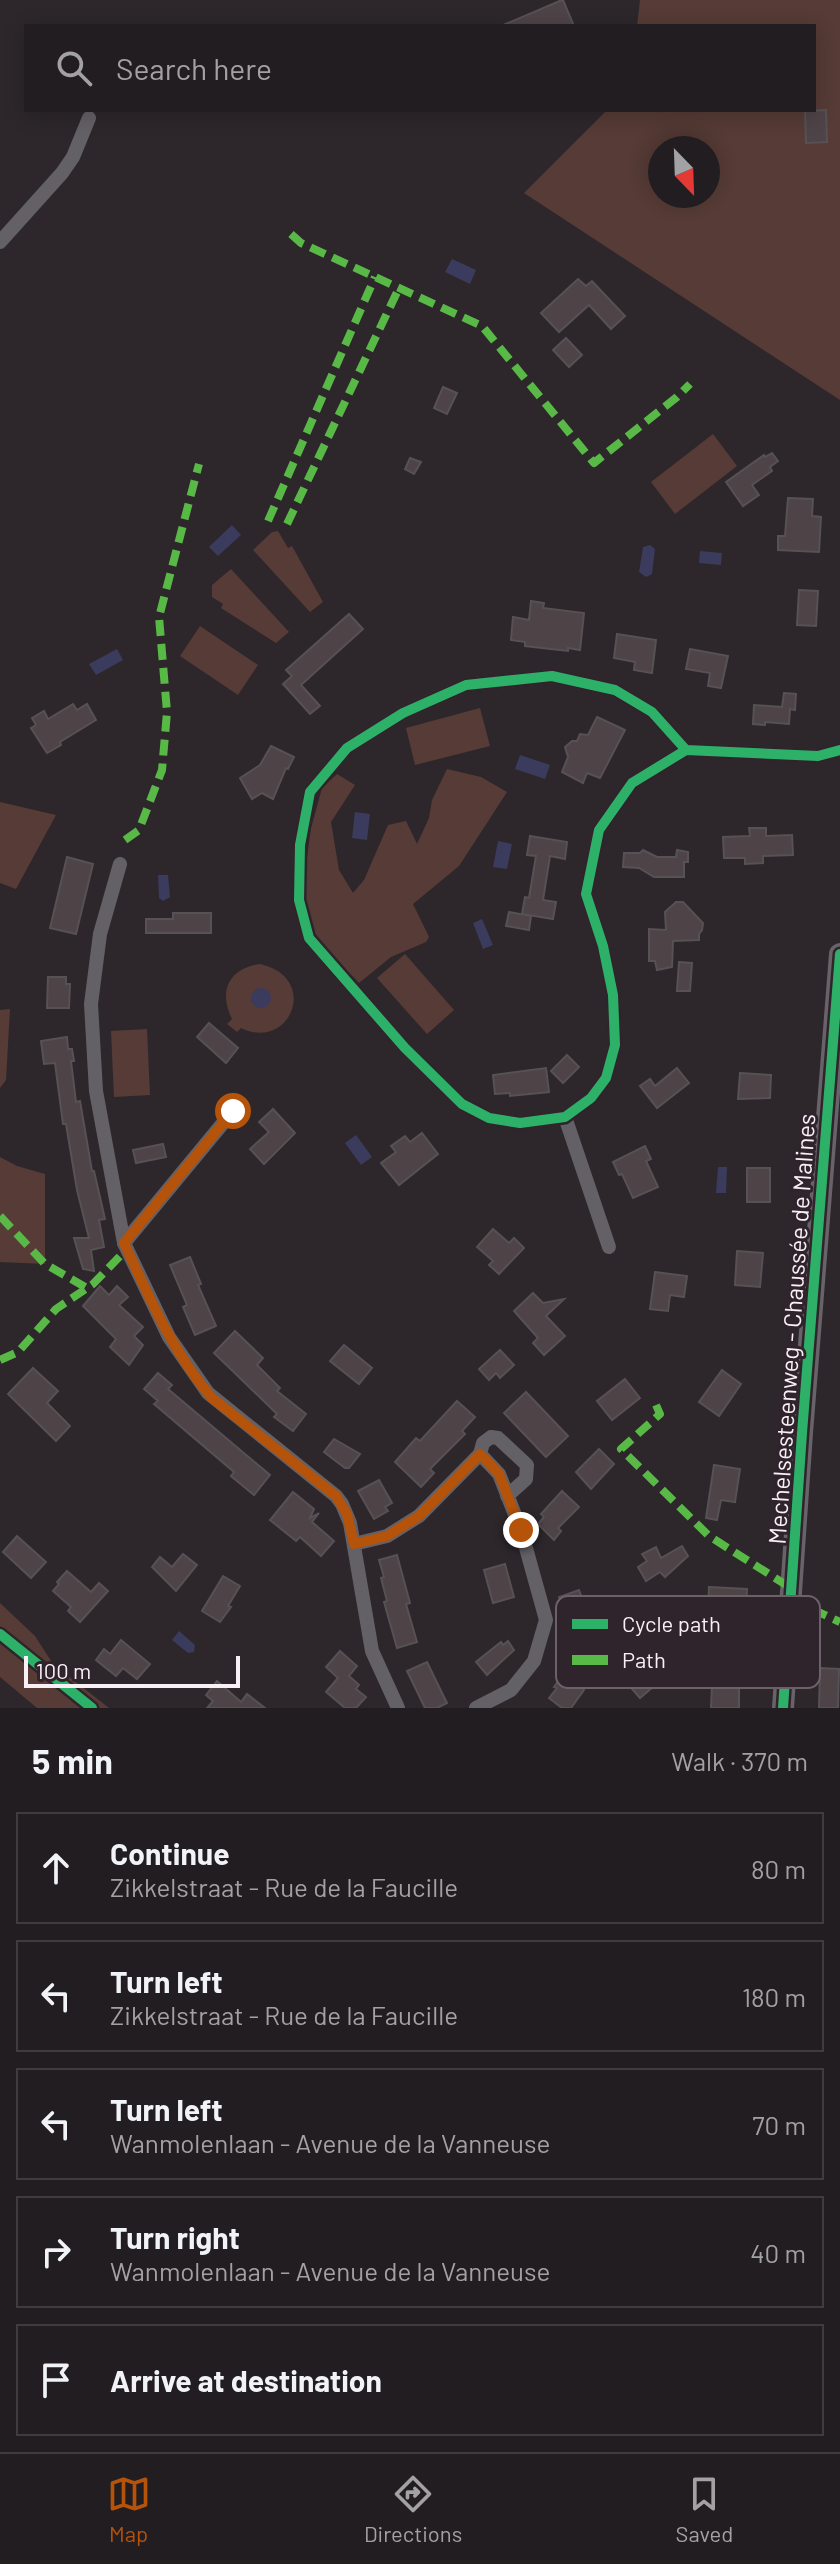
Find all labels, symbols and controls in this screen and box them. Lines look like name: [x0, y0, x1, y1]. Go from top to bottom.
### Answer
search box: [24, 24, 816, 112]
icon: search: [52, 46, 96, 90]
text: Search here: [116, 50, 272, 86]
north arrow: [648, 136, 720, 208]
route start: [215, 1093, 251, 1129]
street label: Mechelsesteenweg - Chaussée de Malines: [761, 1113, 821, 1545]
route end: [503, 1512, 539, 1548]
legend: [556, 1596, 820, 1688]
text: Cycle path: [622, 1610, 721, 1636]
text: Path: [622, 1646, 666, 1672]
scale bar: [24, 1652, 240, 1688]
text: 100 m: [36, 1657, 91, 1683]
text: 5 min: [32, 1740, 113, 1781]
text: Walk · 370 m: [671, 1745, 808, 1776]
text: Continue: [110, 1835, 230, 1871]
icon: ahead: [34, 1846, 78, 1890]
text: 80 m: [751, 1853, 806, 1884]
text: Zikkelstraat - Rue de la Faucille: [110, 1871, 458, 1902]
text: Turn left: [110, 1963, 223, 1999]
icon: left: [34, 1974, 78, 2018]
text: 180 m: [742, 1981, 806, 2012]
text: Zikkelstraat - Rue de la Faucille: [110, 1999, 458, 2030]
text: Turn left: [110, 2091, 223, 2127]
icon: left: [34, 2102, 78, 2146]
text: 70 m: [752, 2109, 806, 2140]
text: Wanmolenlaan - Avenue de la Vanneuse: [110, 2127, 550, 2158]
text: Turn right: [110, 2219, 240, 2255]
icon: right: [34, 2230, 78, 2274]
text: 40 m: [750, 2237, 806, 2268]
text: Wanmolenlaan - Avenue de la Vanneuse: [110, 2255, 550, 2286]
icon: arrive: [34, 2358, 78, 2402]
text: Arrive at destination: [110, 2362, 382, 2398]
tab: Map: [107, 2472, 151, 2546]
tab: Directions: [364, 2472, 462, 2546]
tab: Saved: [676, 2472, 733, 2546]

